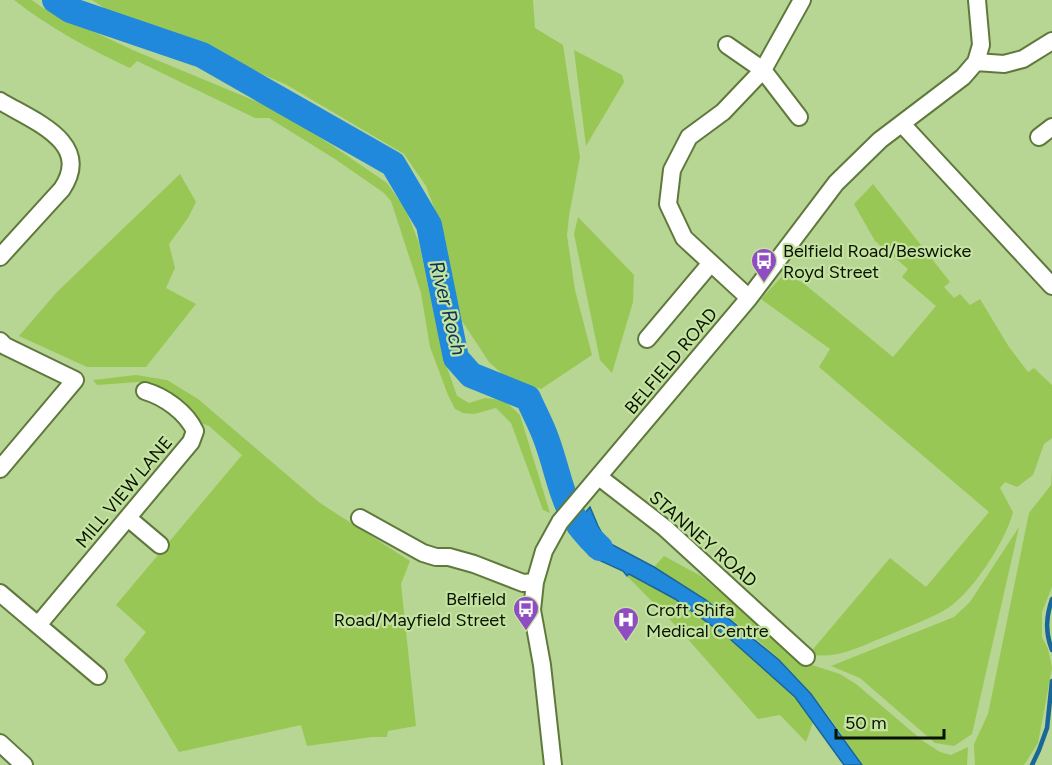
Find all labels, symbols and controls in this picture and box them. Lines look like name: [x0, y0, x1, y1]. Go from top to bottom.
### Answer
place label: Belfield Road/Beswicke Royd Street: [783, 240, 972, 283]
bus stop icon: Belfield Road/Beswicke Royd Street: [749, 246, 779, 284]
water label: River Roch: [425, 258, 471, 358]
street label: BELFIELD ROAD: [620, 303, 722, 419]
street label: MILL VIEW LANE: [71, 432, 177, 552]
street label: STANNEY ROAD: [645, 486, 761, 592]
place label: Belfield Road/Mayfield Street: [334, 588, 506, 631]
bus stop icon: Belfield Road/Mayfield Street: [511, 594, 541, 632]
place label: Croft Shifa Medical Centre: [646, 599, 769, 642]
hospital icon: Croft Shifa Medical Centre: [611, 605, 641, 643]
scale bar: [836, 702, 944, 740]
text: 50 m: [845, 712, 887, 734]

